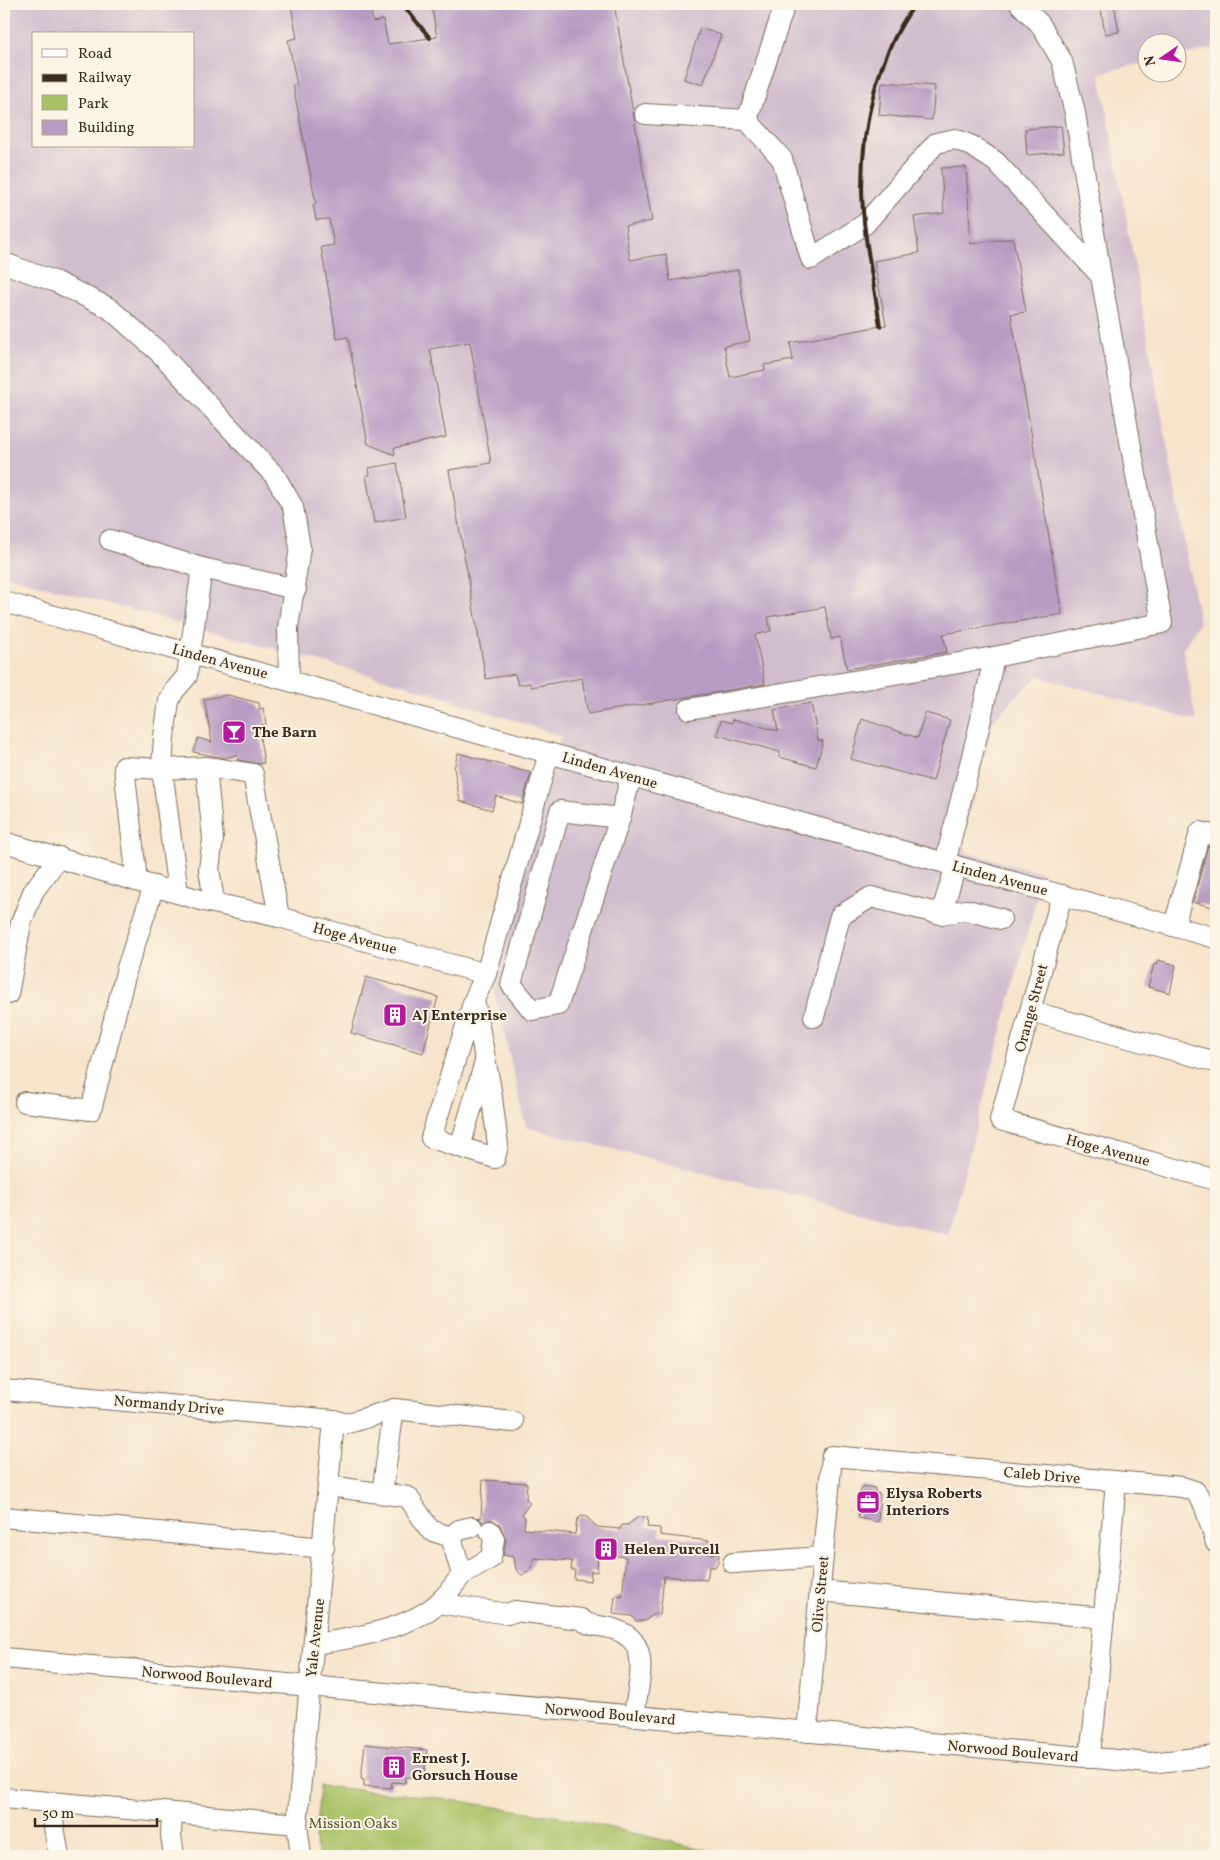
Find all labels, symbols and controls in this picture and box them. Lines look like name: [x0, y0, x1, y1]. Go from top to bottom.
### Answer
legend: [32, 32, 195, 148]
north arrow: [1138, 32, 1188, 82]
text: Road: [78, 44, 112, 65]
text: N: [1140, 53, 1161, 68]
text: Railway: [78, 68, 131, 89]
text: Park: [78, 94, 109, 115]
text: Building: [78, 118, 135, 139]
street label: Linden Avenue: [169, 640, 270, 685]
bar icon: The Barn: [221, 719, 247, 745]
place label: The Barn: [252, 723, 317, 744]
street label: Linden Avenue: [559, 748, 660, 795]
street label: Linden Avenue: [949, 857, 1050, 902]
street label: Hoge Avenue: [310, 918, 399, 961]
street label: Orange Street: [1011, 962, 1054, 1055]
building icon: AJ Enterprise: [382, 1002, 408, 1028]
place label: AJ Enterprise: [412, 1006, 507, 1027]
street label: Hoge Avenue: [1063, 1130, 1152, 1173]
street label: Normandy Drive: [113, 1391, 225, 1422]
street label: Caleb Drive: [1003, 1463, 1081, 1490]
place label: Elysa Roberts Interiors: [886, 1484, 982, 1522]
office icon: Elysa Roberts Interiors: [855, 1489, 881, 1515]
building icon: Helen Purcell: [593, 1536, 619, 1562]
place label: Helen Purcell: [624, 1540, 720, 1561]
street label: Olive Street: [808, 1555, 835, 1633]
street label: Yale Avenue: [302, 1597, 331, 1679]
street label: Norwood Boulevard: [140, 1662, 273, 1695]
street label: Norwood Boulevard: [543, 1699, 676, 1732]
street label: Norwood Boulevard: [946, 1736, 1079, 1769]
place label: Ernest J. Gorsuch House: [412, 1749, 518, 1787]
building icon: Ernest J. Gorsuch House: [381, 1754, 407, 1780]
scale bar: [35, 1795, 158, 1827]
text: 50 m: [42, 1804, 74, 1825]
park label: Mission Oaks: [309, 1814, 397, 1835]

